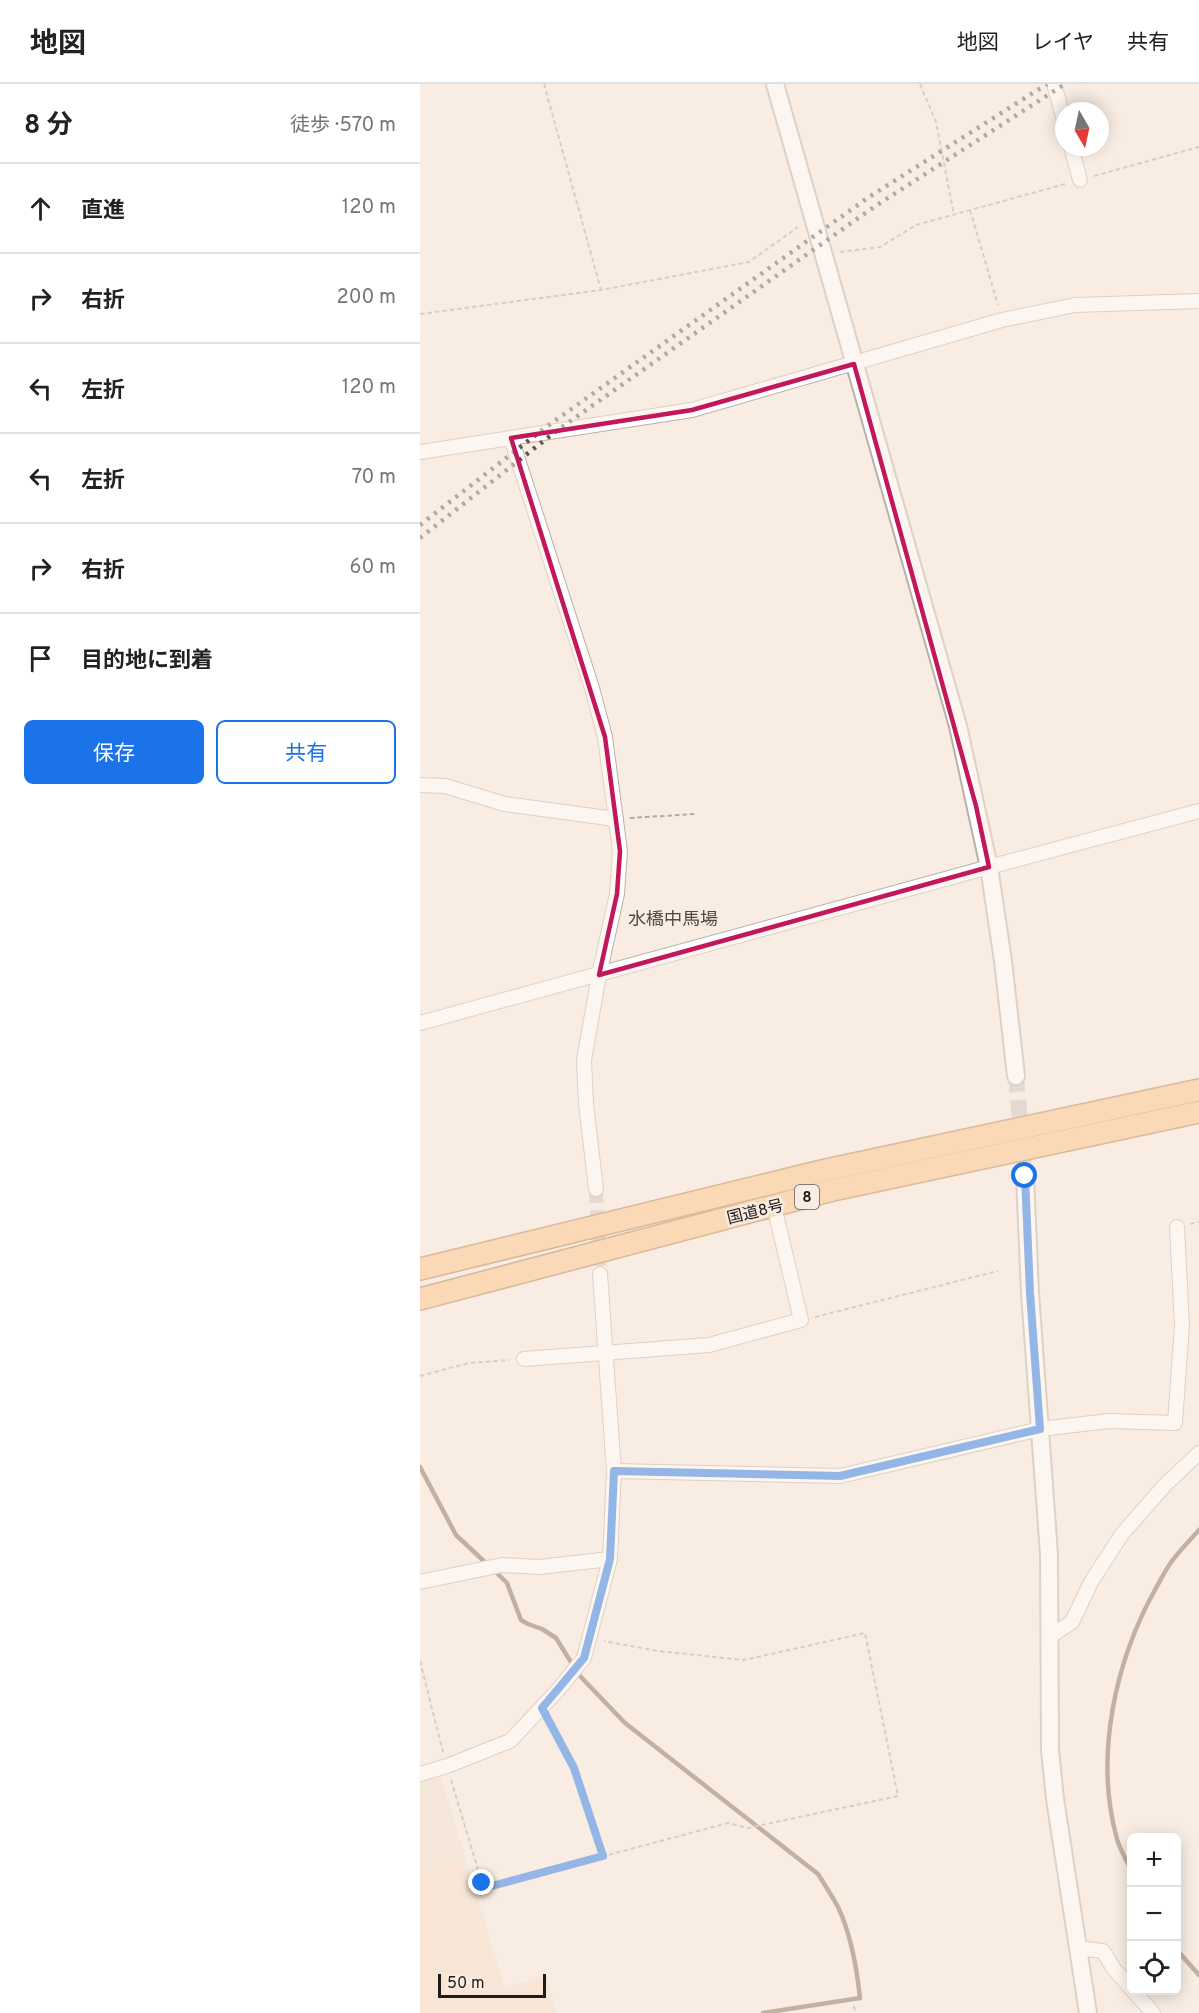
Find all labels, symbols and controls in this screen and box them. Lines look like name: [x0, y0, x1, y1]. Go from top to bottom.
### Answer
text: 地図: [30, 27, 86, 63]
text: 地図: [957, 30, 999, 57]
text: レイヤ: [1032, 30, 1094, 57]
text: 共有: [1127, 30, 1169, 57]
north arrow: [1055, 102, 1109, 156]
text: 8 分: [24, 110, 73, 143]
text: 徒歩 · 570 m: [290, 113, 396, 139]
icon: ahead: [24, 192, 57, 225]
text: 120 m: [342, 195, 396, 221]
text: 直進: [81, 198, 125, 225]
icon: right: [24, 282, 57, 315]
text: 200 m: [337, 285, 396, 311]
text: 右折: [81, 288, 125, 315]
icon: left: [24, 372, 57, 405]
text: 120 m: [342, 375, 396, 401]
text: 左折: [81, 378, 125, 405]
icon: left: [24, 462, 57, 495]
text: 70 m: [352, 465, 396, 491]
text: 左折: [81, 468, 125, 495]
icon: right: [24, 552, 57, 585]
text: 60 m: [350, 555, 396, 581]
text: 右折: [81, 558, 125, 585]
icon: arrive: [24, 642, 57, 675]
text: 目的地に到着: [81, 648, 213, 675]
button: 保存: [24, 720, 204, 784]
button: 共有: [216, 720, 396, 784]
district label: 水橋中馬場: [628, 909, 718, 932]
route start: [1011, 1162, 1037, 1188]
road number: 8: [795, 1185, 819, 1209]
street label: 国道8号: [725, 1196, 786, 1230]
map controls: [1127, 1833, 1181, 1995]
button: +: [1127, 1833, 1181, 1887]
route end: [468, 1869, 494, 1895]
button: −: [1127, 1887, 1181, 1941]
button: locate: [1127, 1941, 1181, 1995]
scale bar: [438, 1971, 546, 1998]
text: 50 m: [447, 1974, 485, 1994]

